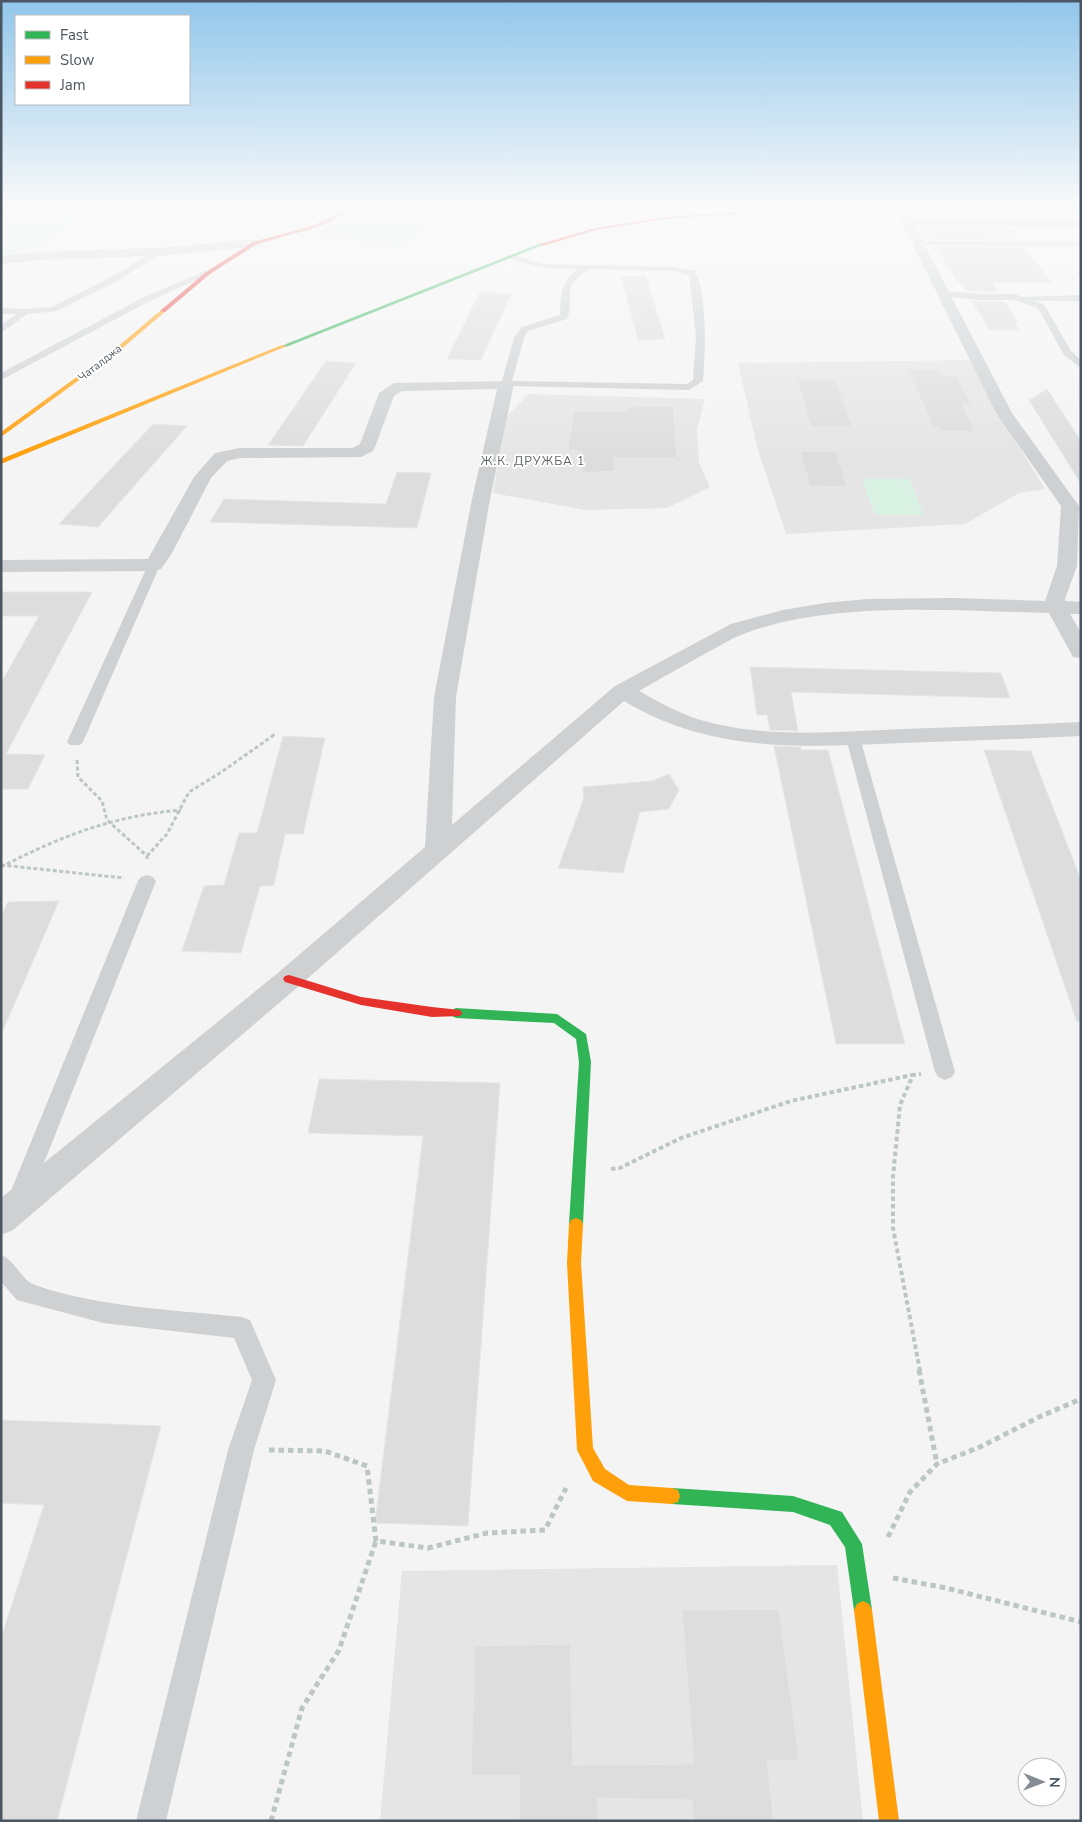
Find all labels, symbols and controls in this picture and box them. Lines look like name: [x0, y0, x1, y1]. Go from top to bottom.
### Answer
legend: [15, 15, 190, 105]
text: Fast: [60, 25, 89, 45]
text: Slow: [60, 50, 95, 70]
text: Jam: [59, 75, 86, 95]
street label: Чаталджа: [75, 341, 125, 385]
district label: Ж.К. ДРУЖБА 1: [481, 453, 585, 469]
north arrow: [1017, 1757, 1067, 1807]
text: N: [1045, 1777, 1064, 1788]

